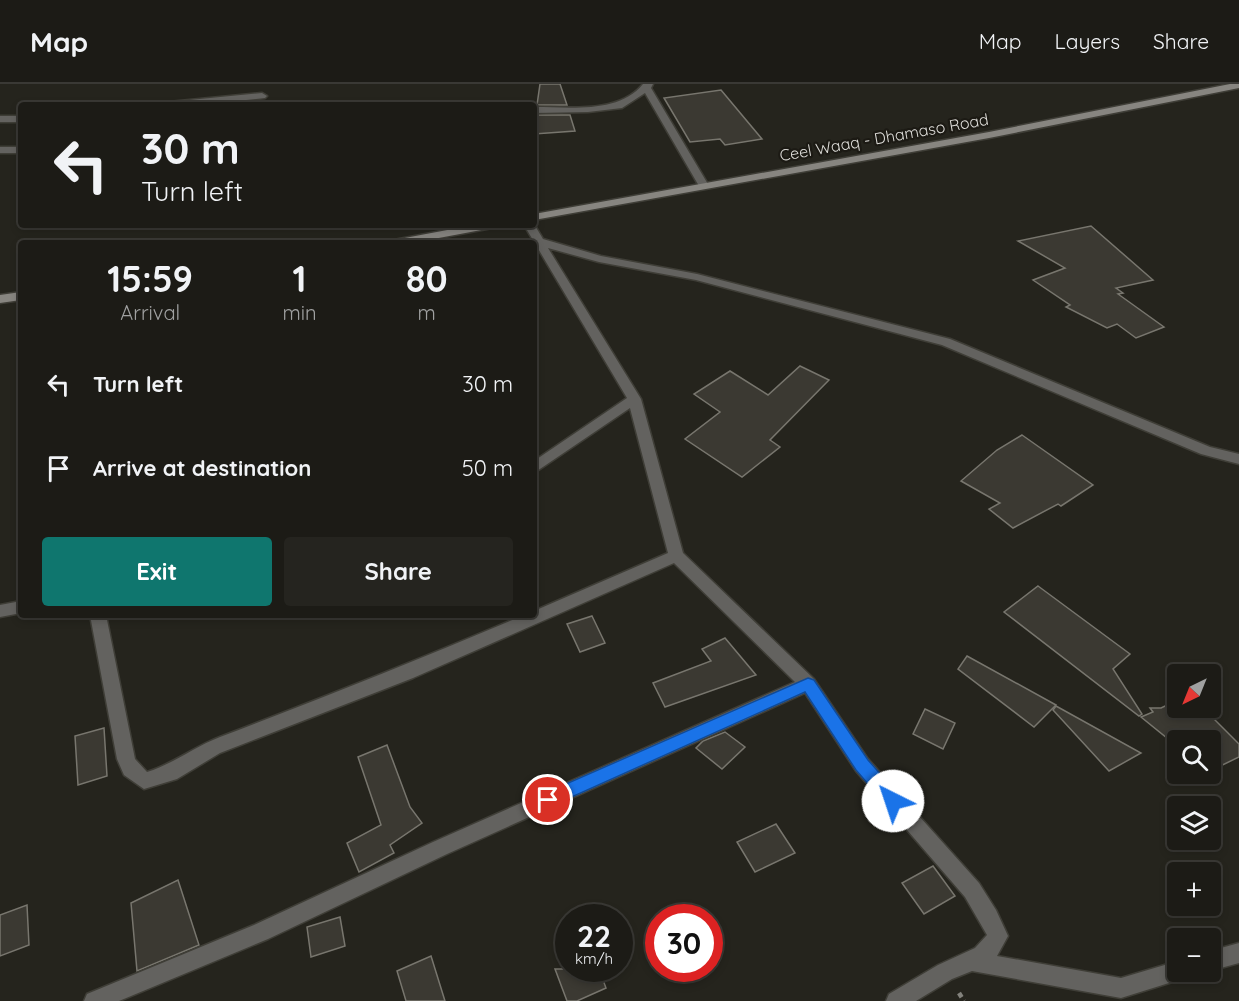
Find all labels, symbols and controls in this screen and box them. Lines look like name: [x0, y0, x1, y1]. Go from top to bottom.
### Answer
text: Map: [30, 24, 88, 59]
text: Map: [979, 28, 1022, 54]
text: Layers: [1055, 28, 1120, 54]
text: Share: [1153, 28, 1209, 54]
street label: Ceel Waaq - Dhamaso Road: [778, 109, 990, 165]
text: 30 m: [141, 122, 240, 175]
icon: left: [42, 126, 120, 204]
text: Turn left: [141, 174, 243, 208]
text: 15:59: [107, 256, 193, 301]
text: 1: [292, 256, 306, 301]
text: 80: [406, 256, 448, 301]
text: Arrival: [120, 300, 180, 325]
text: min: [282, 300, 316, 325]
text: m: [418, 300, 436, 325]
icon: left: [42, 368, 75, 401]
text: Turn left: [93, 370, 183, 398]
text: 30 m: [462, 370, 513, 398]
icon: arrive: [42, 452, 75, 485]
text: Arrive at destination: [93, 454, 311, 482]
text: 50 m: [462, 454, 513, 482]
button: Exit: [42, 537, 272, 606]
button: Share: [284, 537, 513, 606]
north arrow: [1167, 664, 1221, 718]
map controls: [1167, 664, 1221, 982]
button: search: [1167, 730, 1221, 784]
position arrow: [861, 769, 925, 833]
pin: [522, 774, 573, 825]
icon: arrive: [531, 783, 564, 816]
button: layers: [1167, 796, 1221, 850]
button: +: [1167, 862, 1221, 916]
speed limit sign: 30: [645, 904, 723, 982]
text: 22: [577, 917, 611, 955]
button: −: [1167, 928, 1221, 982]
text: km/h: [575, 949, 613, 968]

